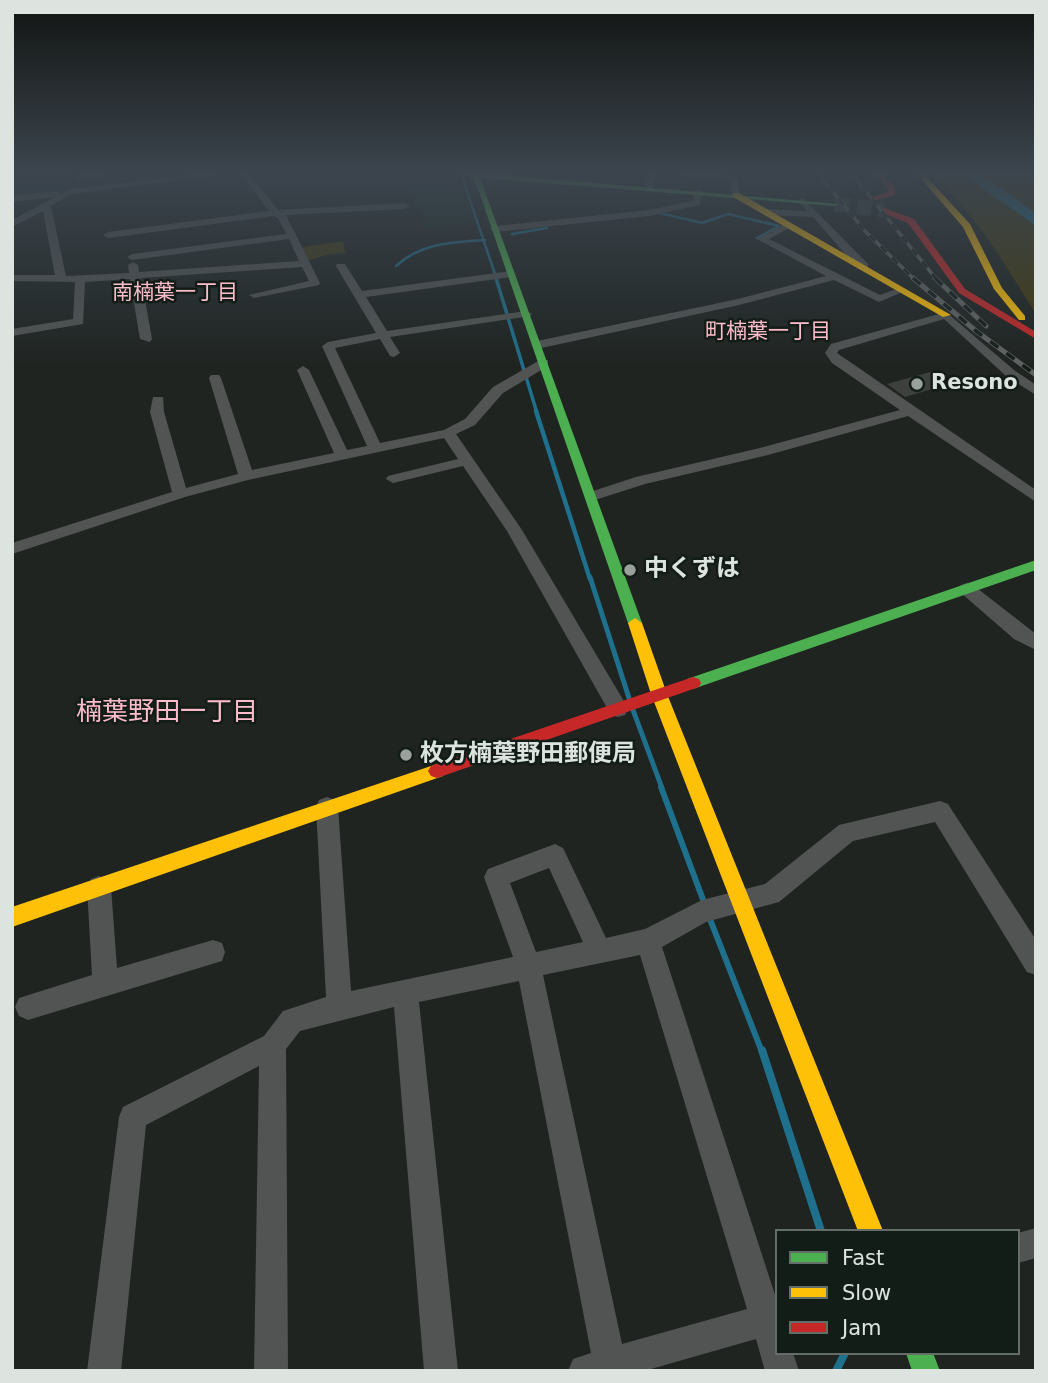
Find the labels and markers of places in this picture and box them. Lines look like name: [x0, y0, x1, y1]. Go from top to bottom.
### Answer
place label: Resono: [931, 371, 1018, 397]
marker: Resono: [909, 376, 925, 392]
place label: 中くずは: [644, 556, 740, 584]
marker: 中くずは: [622, 562, 638, 578]
place label: 枚方楠葉野田郵便局: [420, 741, 636, 769]
marker: 枚方楠葉野田郵便局: [398, 747, 414, 763]

